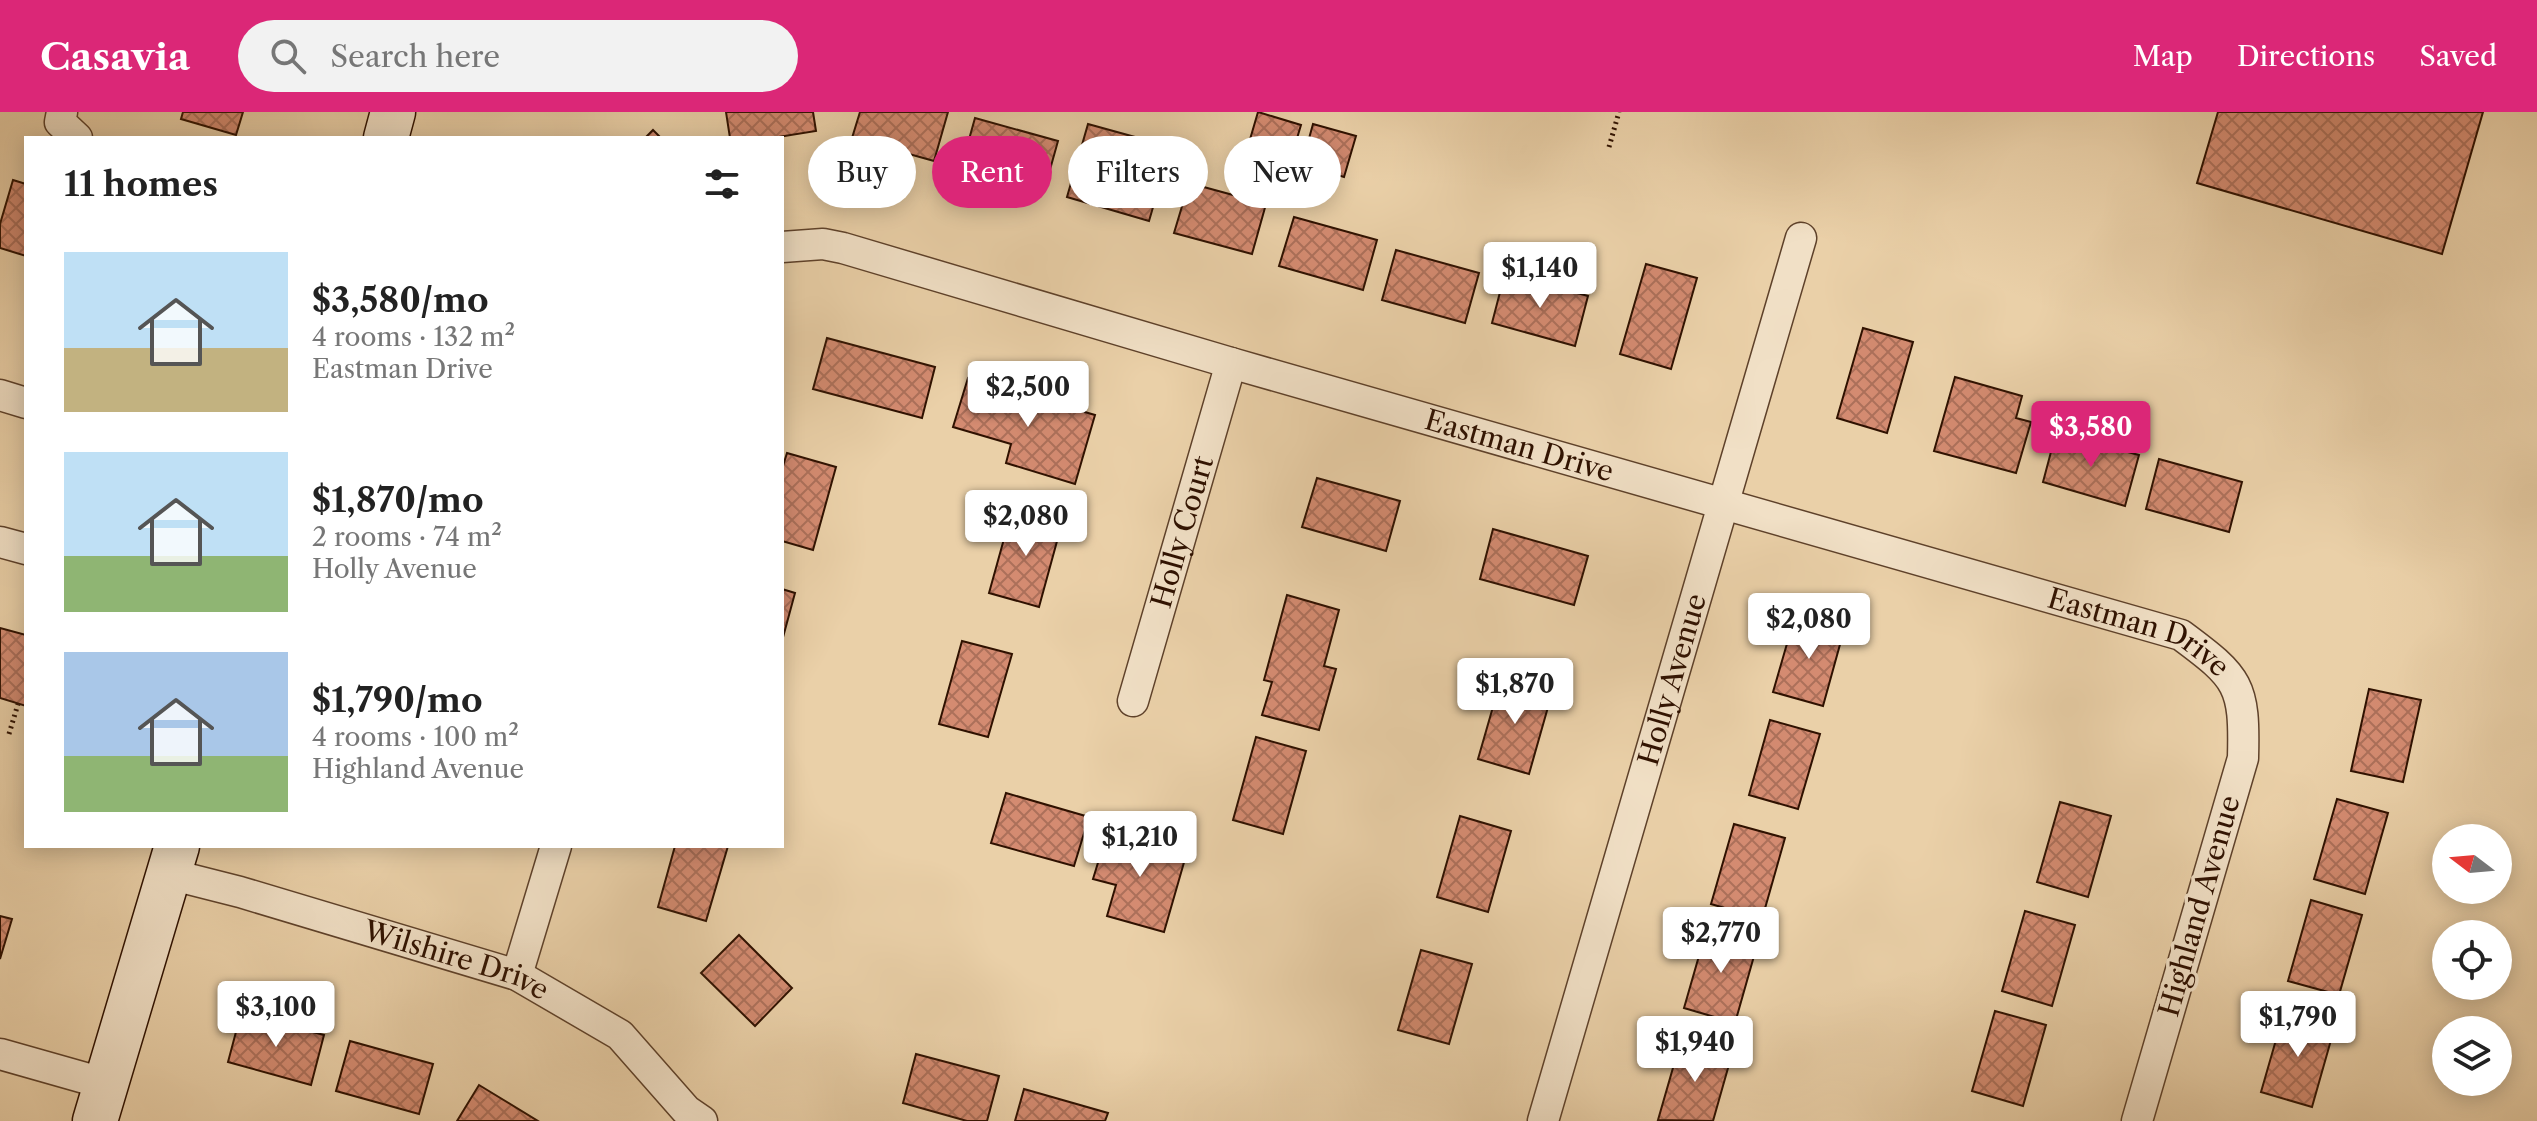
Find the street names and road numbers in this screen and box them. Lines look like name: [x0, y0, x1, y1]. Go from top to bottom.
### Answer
street label: Eastman Drive: [1421, 402, 1617, 489]
street label: Holly Court: [1144, 452, 1220, 612]
street label: Eastman Drive: [2044, 581, 2237, 683]
street label: Holly Avenue: [1631, 589, 1713, 769]
street label: Highland Avenue: [2151, 792, 2247, 1020]
street label: Wilshire Drive: [359, 913, 555, 1007]

